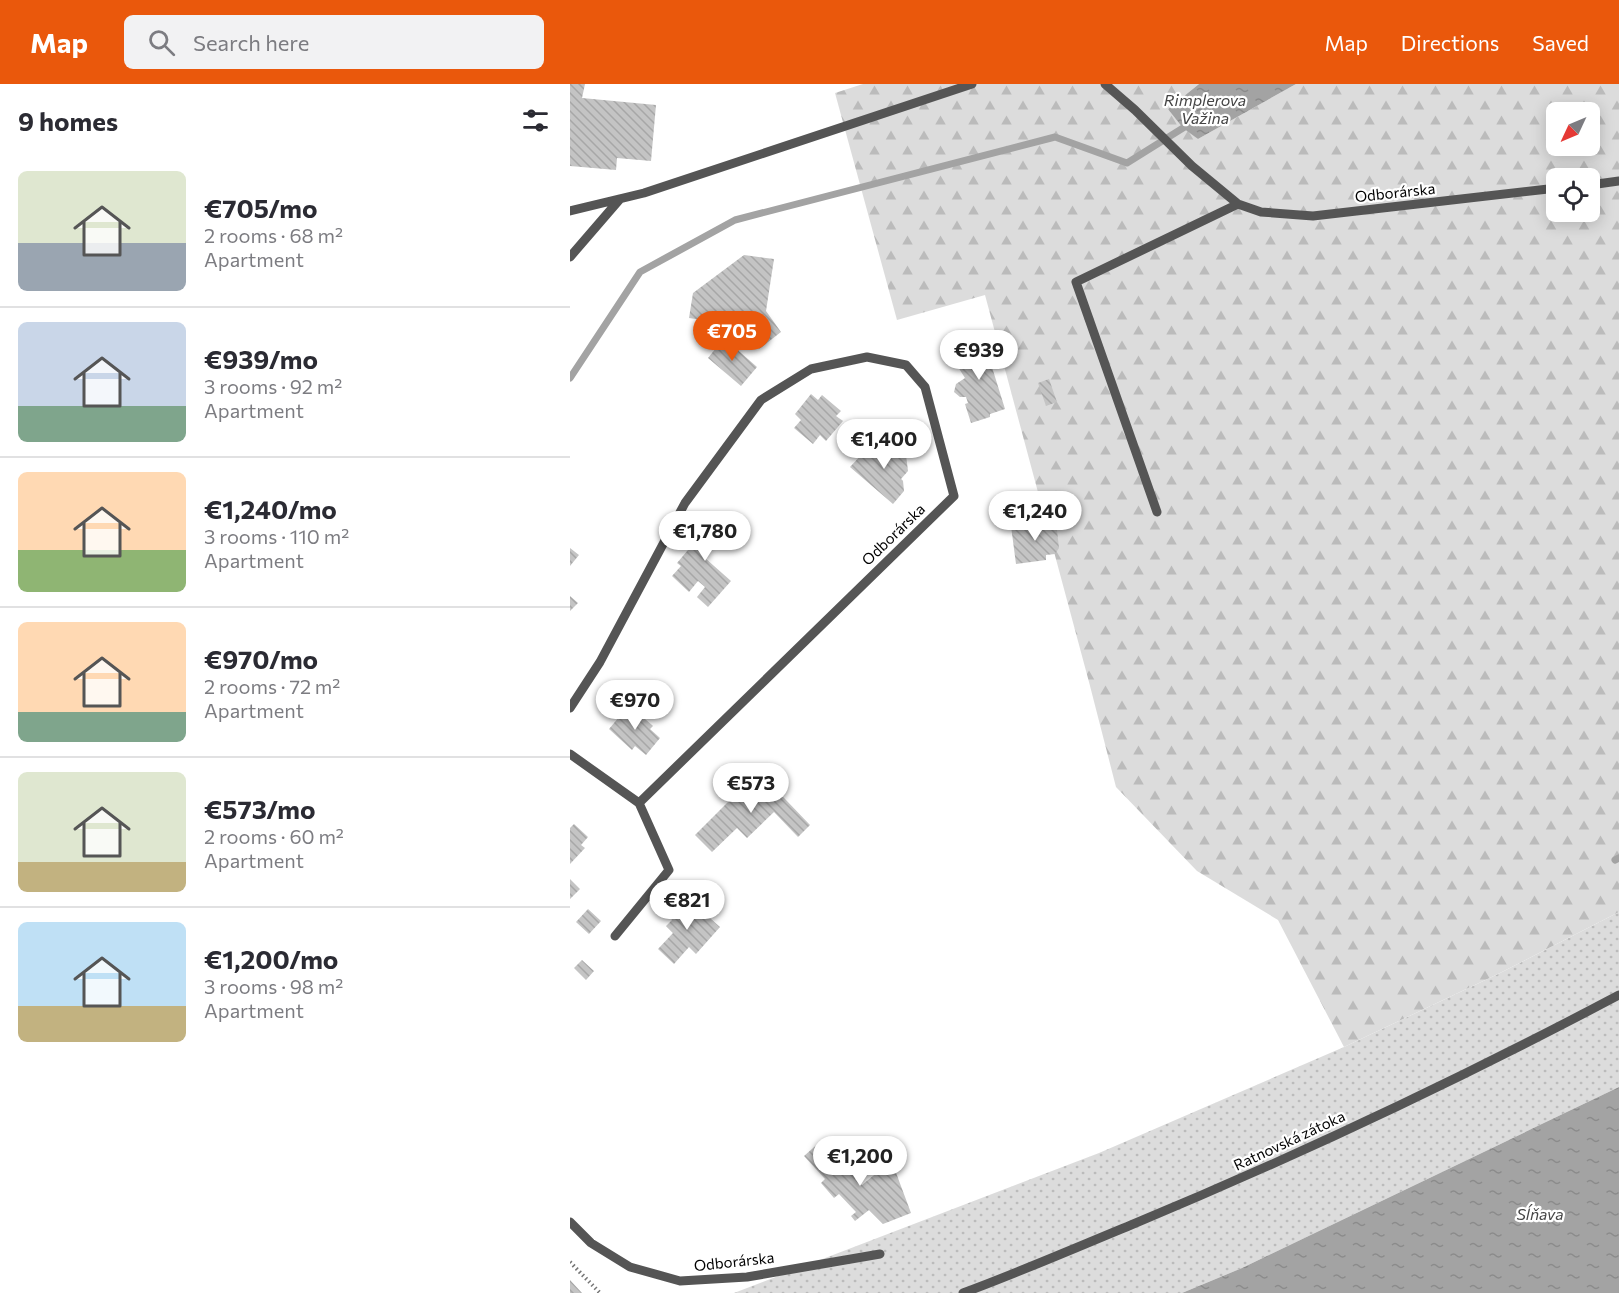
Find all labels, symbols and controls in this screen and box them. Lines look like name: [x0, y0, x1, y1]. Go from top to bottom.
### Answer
search box: [124, 15, 544, 69]
text: Map: [30, 25, 88, 59]
icon: search: [145, 26, 178, 59]
text: Search here: [193, 29, 309, 56]
text: Map: [1325, 30, 1368, 55]
text: Directions: [1401, 30, 1499, 55]
text: Saved: [1532, 30, 1589, 55]
water label: Rimplerova Važina: [1164, 90, 1246, 127]
north arrow: [1546, 102, 1600, 156]
map controls: [1546, 102, 1600, 222]
icon: filters: [519, 104, 552, 137]
text: 9 homes: [18, 105, 118, 136]
button: locate: [1546, 168, 1600, 222]
street label: Odborárska: [1354, 179, 1436, 205]
text: €705/mo: [204, 192, 318, 223]
icon: home: [66, 195, 138, 267]
text: 2 rooms · 68 m²: [204, 223, 343, 247]
text: Apartment: [204, 247, 304, 271]
pin: €705: [696, 311, 768, 362]
text: €705: [707, 318, 757, 342]
pin: €939: [943, 330, 1015, 381]
text: €939: [954, 337, 1004, 361]
text: €939/mo: [204, 343, 318, 374]
icon: home: [66, 346, 138, 418]
text: 3 rooms · 92 m²: [204, 374, 342, 398]
text: Apartment: [204, 398, 304, 422]
pin: €1,400: [835, 419, 933, 470]
text: €1,400: [851, 426, 917, 450]
pin: €1,240: [986, 491, 1084, 542]
text: €1,240/mo: [204, 493, 337, 524]
icon: home: [66, 496, 138, 568]
text: €1,240: [1003, 498, 1067, 522]
street label: Odborárska: [858, 499, 928, 569]
pin: €1,780: [656, 511, 754, 562]
text: €1,780: [673, 518, 737, 542]
text: 3 rooms · 110 m²: [204, 524, 349, 548]
text: Apartment: [204, 548, 304, 572]
text: €970/mo: [204, 643, 318, 674]
icon: home: [66, 646, 138, 718]
text: 2 rooms · 72 m²: [204, 674, 340, 698]
pin: €970: [599, 680, 671, 731]
text: €970: [610, 687, 660, 711]
text: Apartment: [204, 698, 304, 722]
pin: €573: [715, 763, 787, 814]
text: €573: [727, 770, 775, 794]
text: €573/mo: [204, 793, 316, 824]
icon: home: [66, 796, 138, 868]
text: 2 rooms · 60 m²: [204, 824, 344, 848]
text: Apartment: [204, 848, 304, 872]
pin: €821: [651, 880, 723, 931]
text: €821: [664, 887, 710, 911]
text: €1,200/mo: [204, 943, 338, 974]
icon: home: [66, 946, 138, 1018]
text: 3 rooms · 98 m²: [204, 974, 343, 998]
text: Apartment: [204, 998, 304, 1022]
street label: Ratnovská zátoka: [1230, 1106, 1348, 1174]
pin: €1,200: [811, 1136, 909, 1187]
text: €1,200: [827, 1143, 893, 1167]
water label: Sĺňava: [1516, 1204, 1564, 1223]
street label: Odborárska: [693, 1248, 775, 1274]

